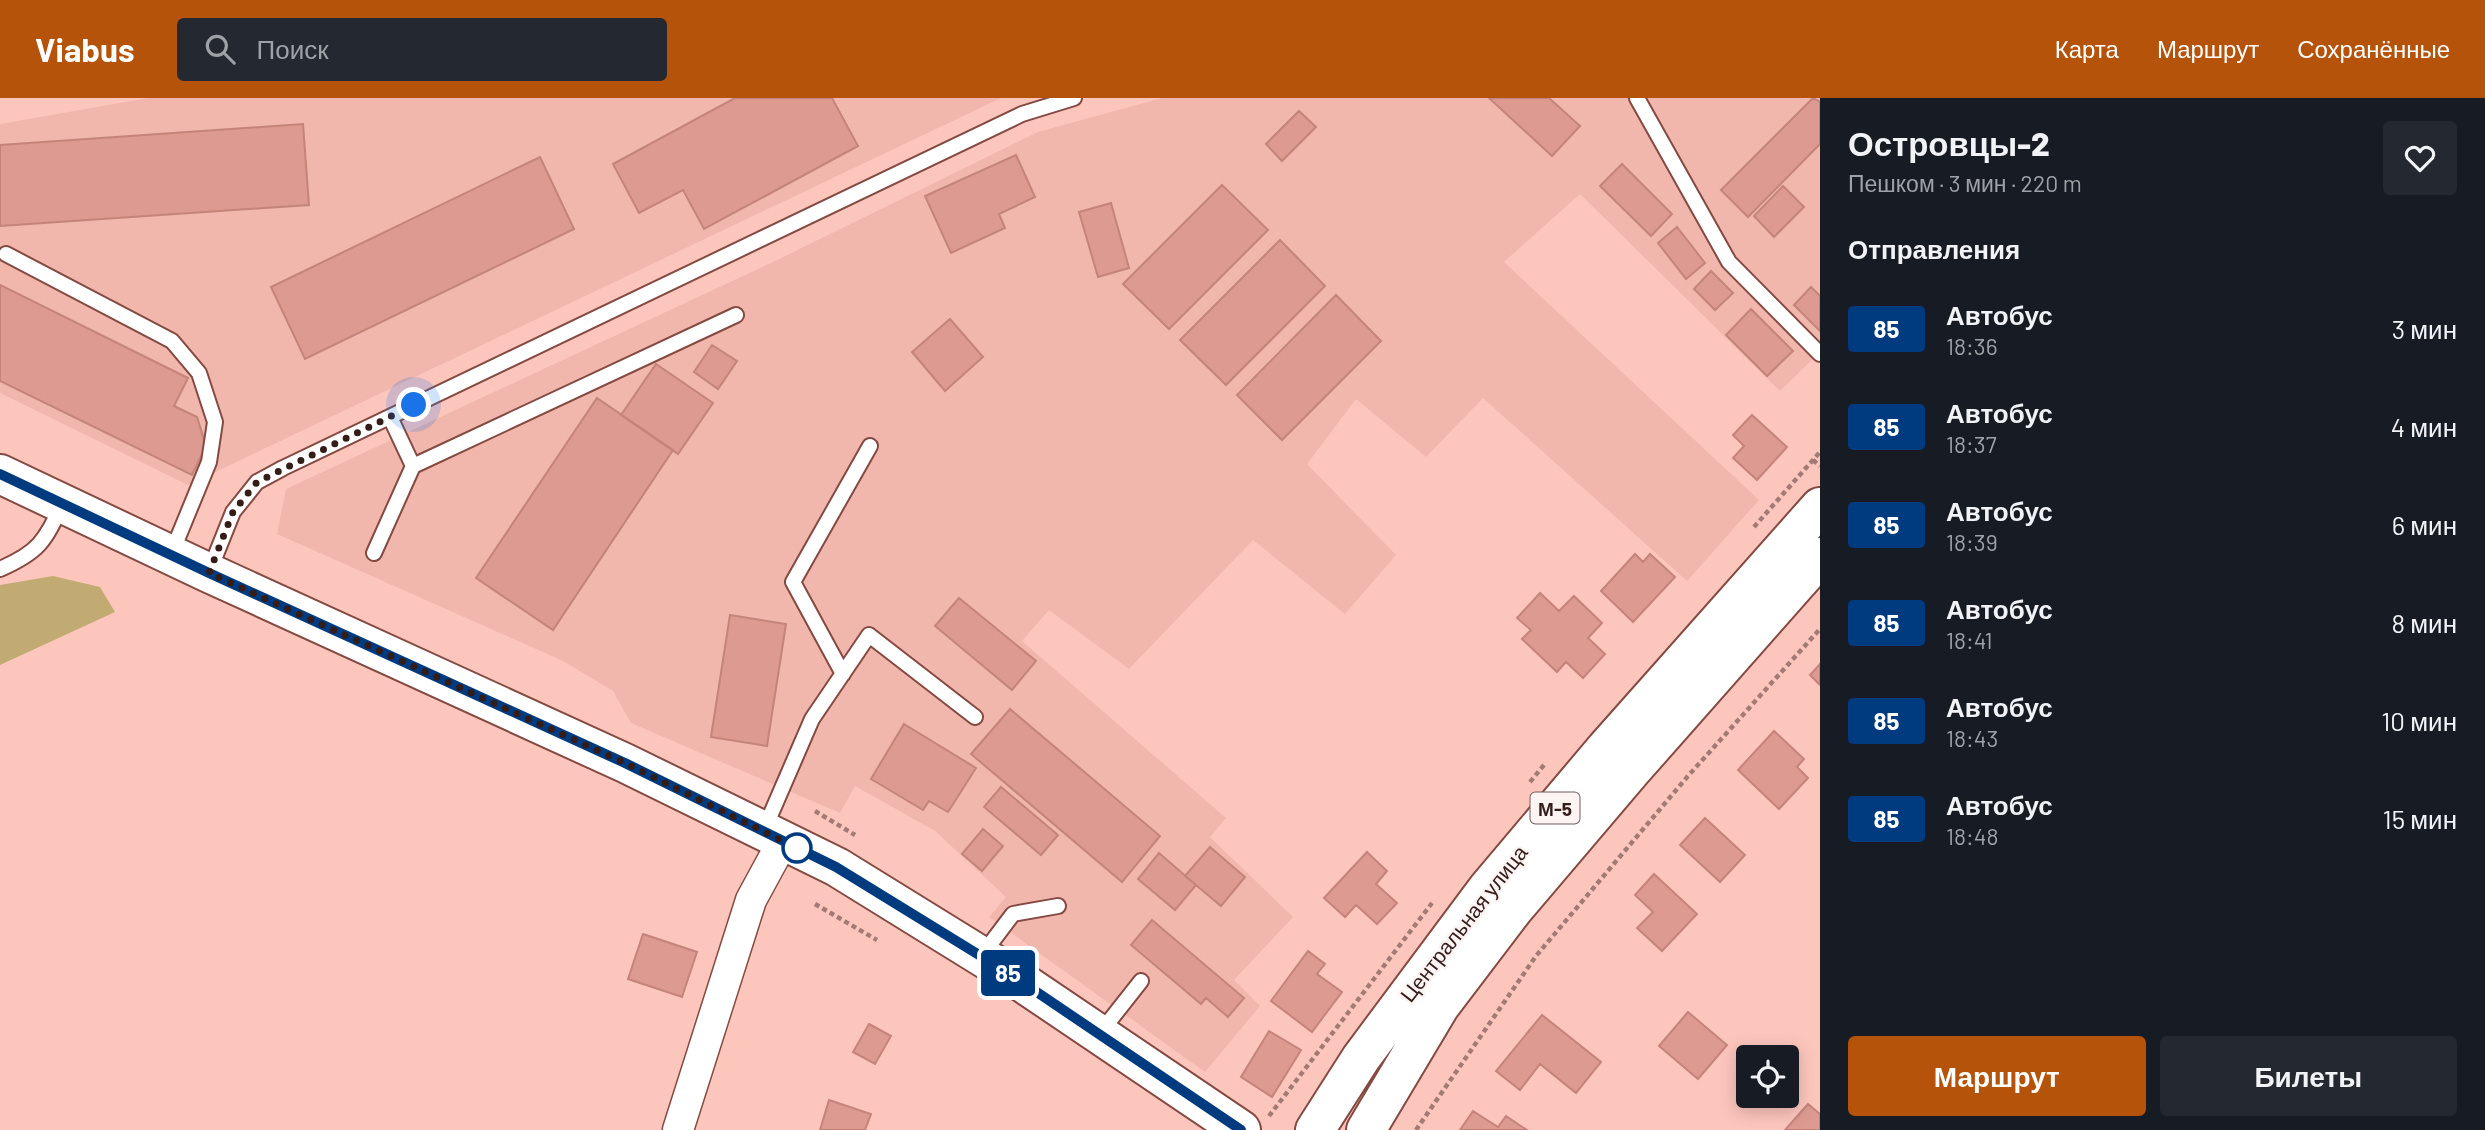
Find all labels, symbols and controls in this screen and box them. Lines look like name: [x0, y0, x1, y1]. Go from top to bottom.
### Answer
search box: [177, 18, 667, 81]
text: Viabus: [35, 29, 135, 69]
icon: search: [201, 30, 239, 68]
text: Поиск: [257, 33, 329, 64]
text: Карта: [2055, 34, 2119, 63]
text: Маршрут: [2157, 34, 2259, 63]
text: Сохранённые: [2297, 34, 2450, 63]
button: heart: [2383, 121, 2457, 195]
text: Островцы-2: [1848, 123, 2050, 163]
text: Пешком · 3 мин · 220 m: [1848, 169, 2082, 197]
text: Отправления: [1848, 233, 2020, 264]
text: Автобус: [1946, 299, 2053, 330]
text: 3 мин: [2392, 313, 2457, 344]
text: 85: [1874, 314, 1899, 343]
text: 18:36: [1946, 332, 1998, 360]
your location: [396, 387, 431, 422]
text: Автобус: [1946, 397, 2053, 428]
text: 4 мин: [2391, 411, 2457, 442]
text: 85: [1874, 412, 1899, 441]
text: 18:37: [1946, 430, 1997, 458]
text: Автобус: [1946, 495, 2053, 526]
text: 6 мин: [2392, 509, 2457, 540]
text: 85: [1874, 510, 1899, 539]
text: 18:39: [1946, 528, 1998, 556]
text: Автобус: [1946, 593, 2053, 624]
text: 8 мин: [2391, 607, 2457, 638]
text: 85: [1874, 608, 1899, 637]
text: 18:41: [1946, 626, 1992, 654]
text: Автобус: [1946, 691, 2053, 722]
text: 10 мин: [2381, 705, 2457, 736]
text: 85: [1874, 706, 1899, 735]
text: 18:43: [1946, 724, 1998, 752]
text: Автобус: [1946, 789, 2053, 820]
road number: М-5: [1530, 792, 1580, 824]
text: 15 мин: [2383, 803, 2457, 834]
text: 85: [1874, 804, 1899, 833]
text: 18:48: [1946, 822, 1999, 850]
unlabelled marker: [782, 833, 812, 863]
street label: Центральная улица: [1394, 840, 1532, 1006]
line badge: 85: [976, 950, 1040, 996]
text: 85: [995, 958, 1021, 987]
button: Маршрут: [1848, 1036, 2146, 1116]
button: Билеты: [2160, 1036, 2457, 1116]
map controls: [1736, 1045, 1799, 1108]
button: locate: [1736, 1045, 1799, 1108]

